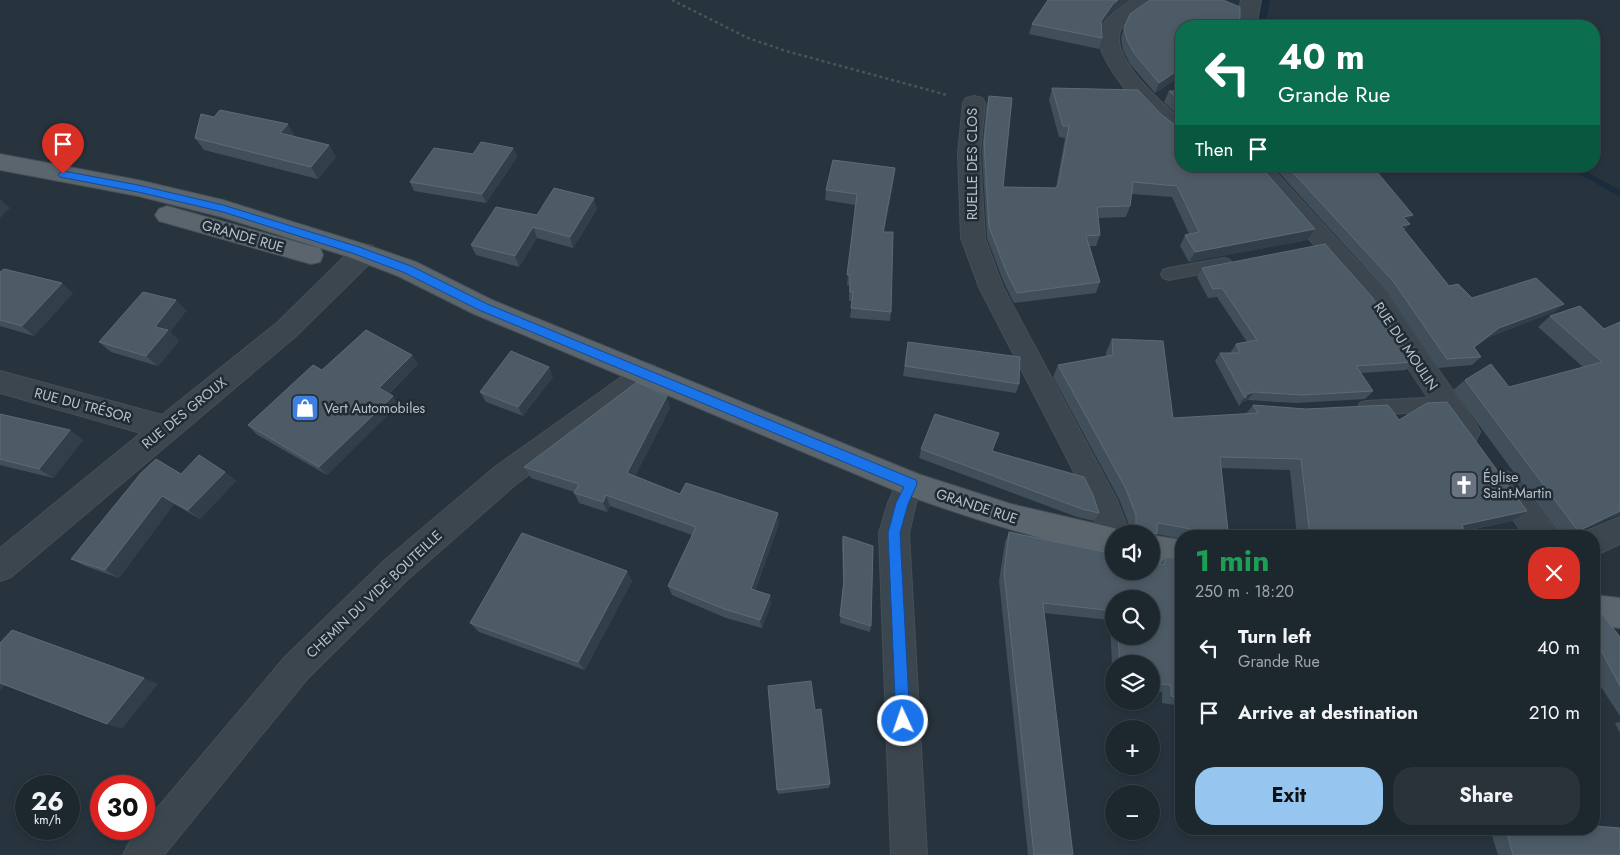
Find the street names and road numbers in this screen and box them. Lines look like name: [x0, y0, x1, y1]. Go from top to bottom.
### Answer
street label: RUELLE DES CLOS: [962, 108, 982, 220]
street label: GRANDE RUE: [200, 215, 286, 257]
street label: RUE DU MOULIN: [1369, 298, 1443, 394]
street label: RUE DES GROUX: [137, 372, 231, 453]
street label: RUE DU TRÉSOR: [32, 382, 134, 428]
street label: GRANDE RUE: [934, 483, 1020, 529]
street label: CHEMIN DU VIDE BOUTEILLE: [302, 526, 446, 662]

